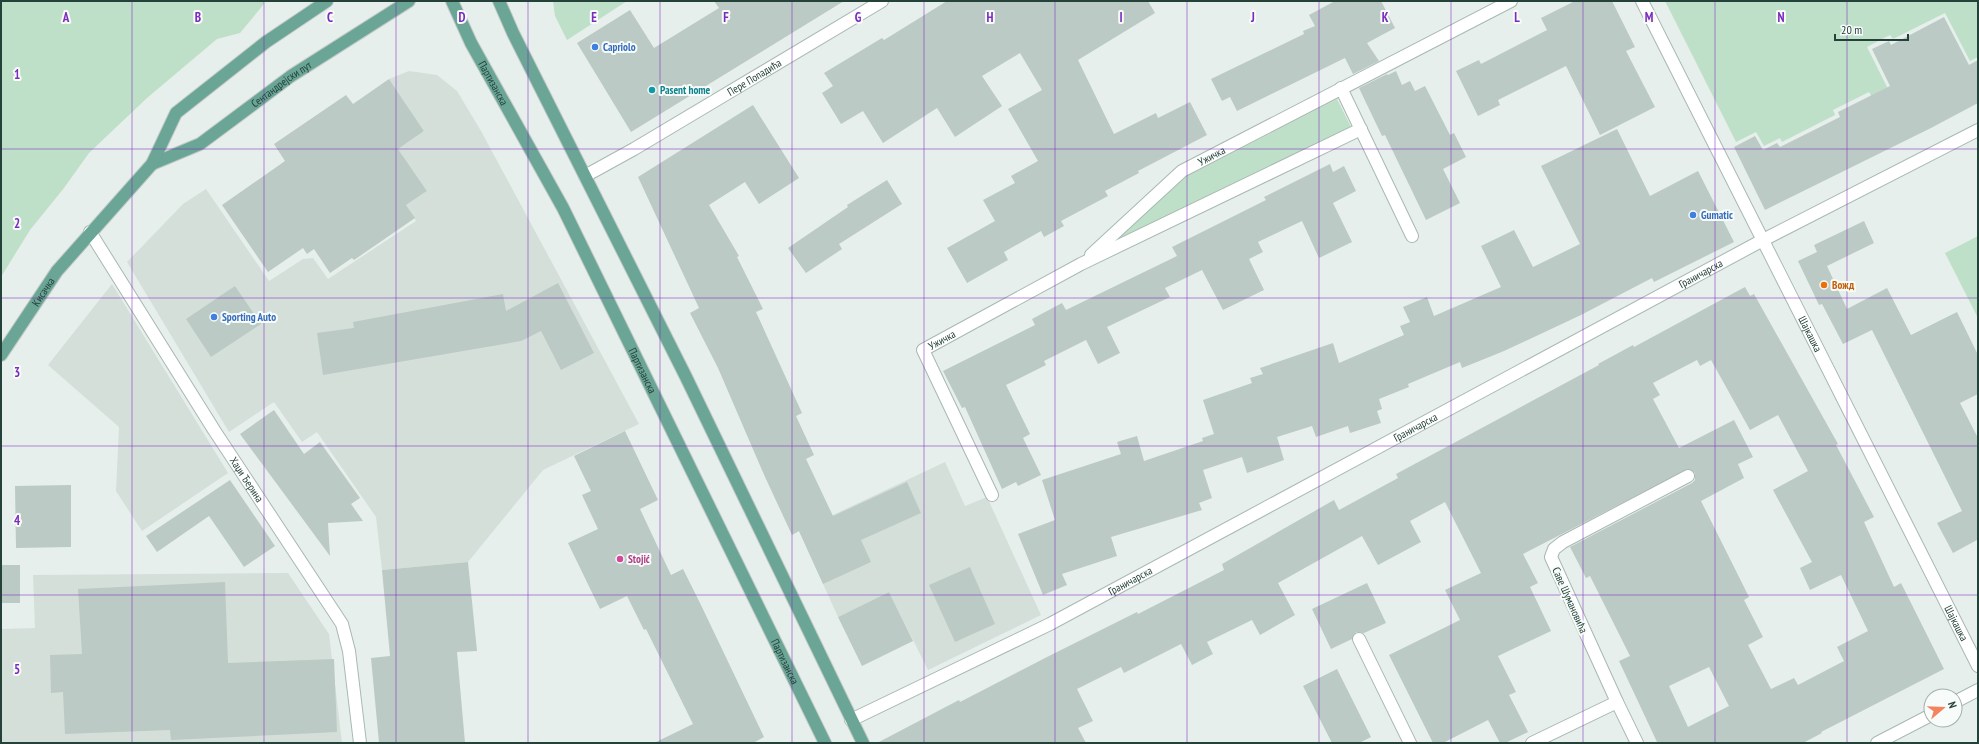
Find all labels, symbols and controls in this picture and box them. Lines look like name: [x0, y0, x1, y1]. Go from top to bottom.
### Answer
text: A: [62, 9, 70, 26]
text: B: [195, 9, 201, 26]
text: C: [327, 9, 333, 26]
text: D: [459, 9, 466, 26]
text: E: [591, 9, 597, 26]
text: F: [723, 9, 729, 26]
text: G: [855, 9, 862, 26]
text: H: [987, 9, 994, 26]
text: I: [1119, 9, 1123, 26]
text: J: [1250, 9, 1255, 26]
text: K: [1382, 9, 1389, 26]
text: L: [1514, 9, 1520, 26]
text: M: [1645, 9, 1654, 26]
text: N: [1777, 9, 1785, 26]
scale bar: [1835, 16, 1908, 42]
text: 20 m: [1841, 22, 1862, 37]
place label: Capriolo: [603, 40, 636, 54]
marker: Capriolo: [590, 42, 600, 52]
street label: Пере Попадића: [725, 56, 784, 99]
street label: Сентандрејски пут: [248, 58, 315, 110]
street label: Партизанска: [475, 58, 511, 108]
text: 1: [14, 66, 20, 83]
place label: Pasent home: [660, 83, 711, 97]
marker: Pasent home: [647, 85, 657, 95]
street label: Ужичка: [1195, 143, 1227, 169]
place label: Gumatic: [1701, 208, 1733, 222]
marker: Gumatic: [1688, 210, 1698, 220]
text: 2: [14, 215, 20, 232]
street label: Граничарска: [1676, 256, 1725, 291]
street label: Кисачка: [29, 275, 58, 309]
place label: Вожд: [1832, 278, 1855, 292]
marker: Вожд: [1819, 280, 1829, 290]
place label: Sporting Auto: [222, 310, 276, 324]
marker: Sporting Auto: [209, 312, 219, 322]
street label: Шајкашка: [1795, 314, 1825, 354]
street label: Ужичка: [926, 327, 958, 353]
street label: Партизанска: [626, 346, 660, 396]
text: 3: [14, 364, 20, 381]
street label: Граничарска: [1391, 410, 1440, 445]
street label: Хаџи Ђерина: [227, 454, 267, 505]
text: 4: [14, 512, 21, 529]
place label: Stojić: [628, 552, 650, 566]
marker: Stojić: [615, 554, 625, 564]
street label: Граничарска: [1106, 563, 1155, 598]
street label: Саве Шумановића: [1549, 565, 1591, 635]
street label: Шајкашка: [1941, 603, 1971, 643]
street label: Партизанска: [768, 636, 802, 687]
text: 5: [14, 661, 20, 678]
north arrow: [1923, 688, 1963, 728]
text: N: [1945, 700, 1960, 710]

